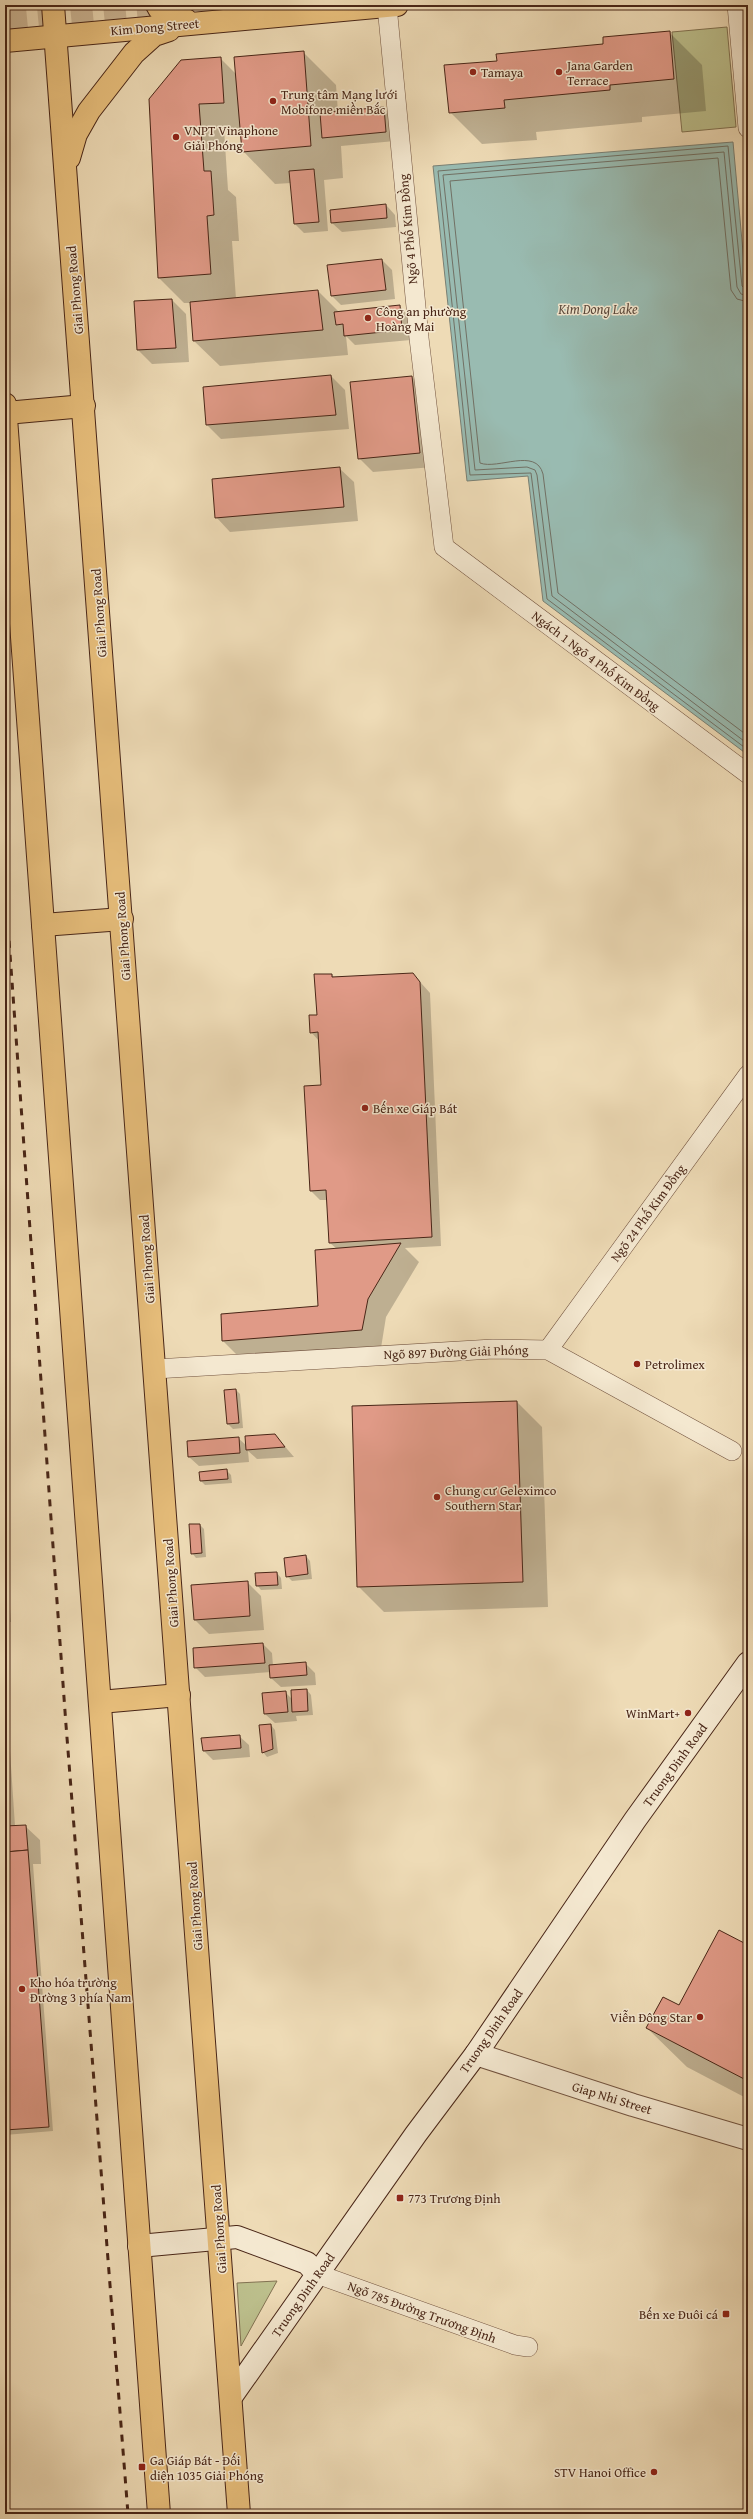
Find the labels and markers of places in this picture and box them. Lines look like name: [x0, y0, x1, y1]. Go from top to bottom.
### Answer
place label: Jana Garden Terrace: [565, 56, 634, 90]
place label: Tamaya: [481, 63, 524, 82]
marker: Tamaya: [468, 67, 478, 77]
marker: Jana Garden Terrace: [554, 67, 564, 77]
place label: Trung tâm Mạng lưới Mobifone miền Bắc: [281, 85, 398, 119]
marker: Trung tâm Mạng lưới Mobifone miền Bắc: [268, 96, 278, 106]
place label: VNPT Vinaphone Giải Phóng: [184, 121, 278, 155]
marker: VNPT Vinaphone Giải Phóng: [171, 132, 181, 142]
place label: Công an phường Hoàng Mai: [376, 302, 467, 336]
marker: Công an phường Hoàng Mai: [363, 313, 373, 323]
place label: Bến xe Giáp Bát: [373, 1099, 458, 1118]
marker: Bến xe Giáp Bát: [360, 1103, 370, 1113]
place label: Petrolimex: [645, 1355, 705, 1374]
marker: Petrolimex: [632, 1359, 642, 1369]
place label: Chung cư Geleximco Southern Star: [445, 1481, 557, 1515]
marker: Chung cư Geleximco Southern Star: [432, 1492, 442, 1502]
place label: WinMart+: [626, 1704, 681, 1723]
marker: WinMart+: [683, 1708, 693, 1718]
place label: Kho hóa trường Đường 3 phía Nam: [30, 1973, 132, 2007]
marker: Kho hóa trường Đường 3 phía Nam: [17, 1984, 27, 1994]
place label: Viễn Đông Star: [610, 2008, 693, 2027]
marker: Viễn Đông Star: [695, 2012, 705, 2022]
place label: 773 Trương Định: [408, 2189, 501, 2208]
marker: 773 Trương Định: [395, 2193, 405, 2203]
place label: Bến xe Đuôi cá: [639, 2305, 719, 2324]
marker: Bến xe Đuôi cá: [721, 2309, 731, 2319]
place label: Ga Giáp Bát - Đối diện 1035 Giải Phóng: [150, 2451, 264, 2485]
marker: Ga Giáp Bát - Đối diện 1035 Giải Phóng: [137, 2462, 147, 2472]
place label: STV Hanoi Office: [554, 2463, 646, 2482]
marker: STV Hanoi Office: [649, 2467, 659, 2477]

